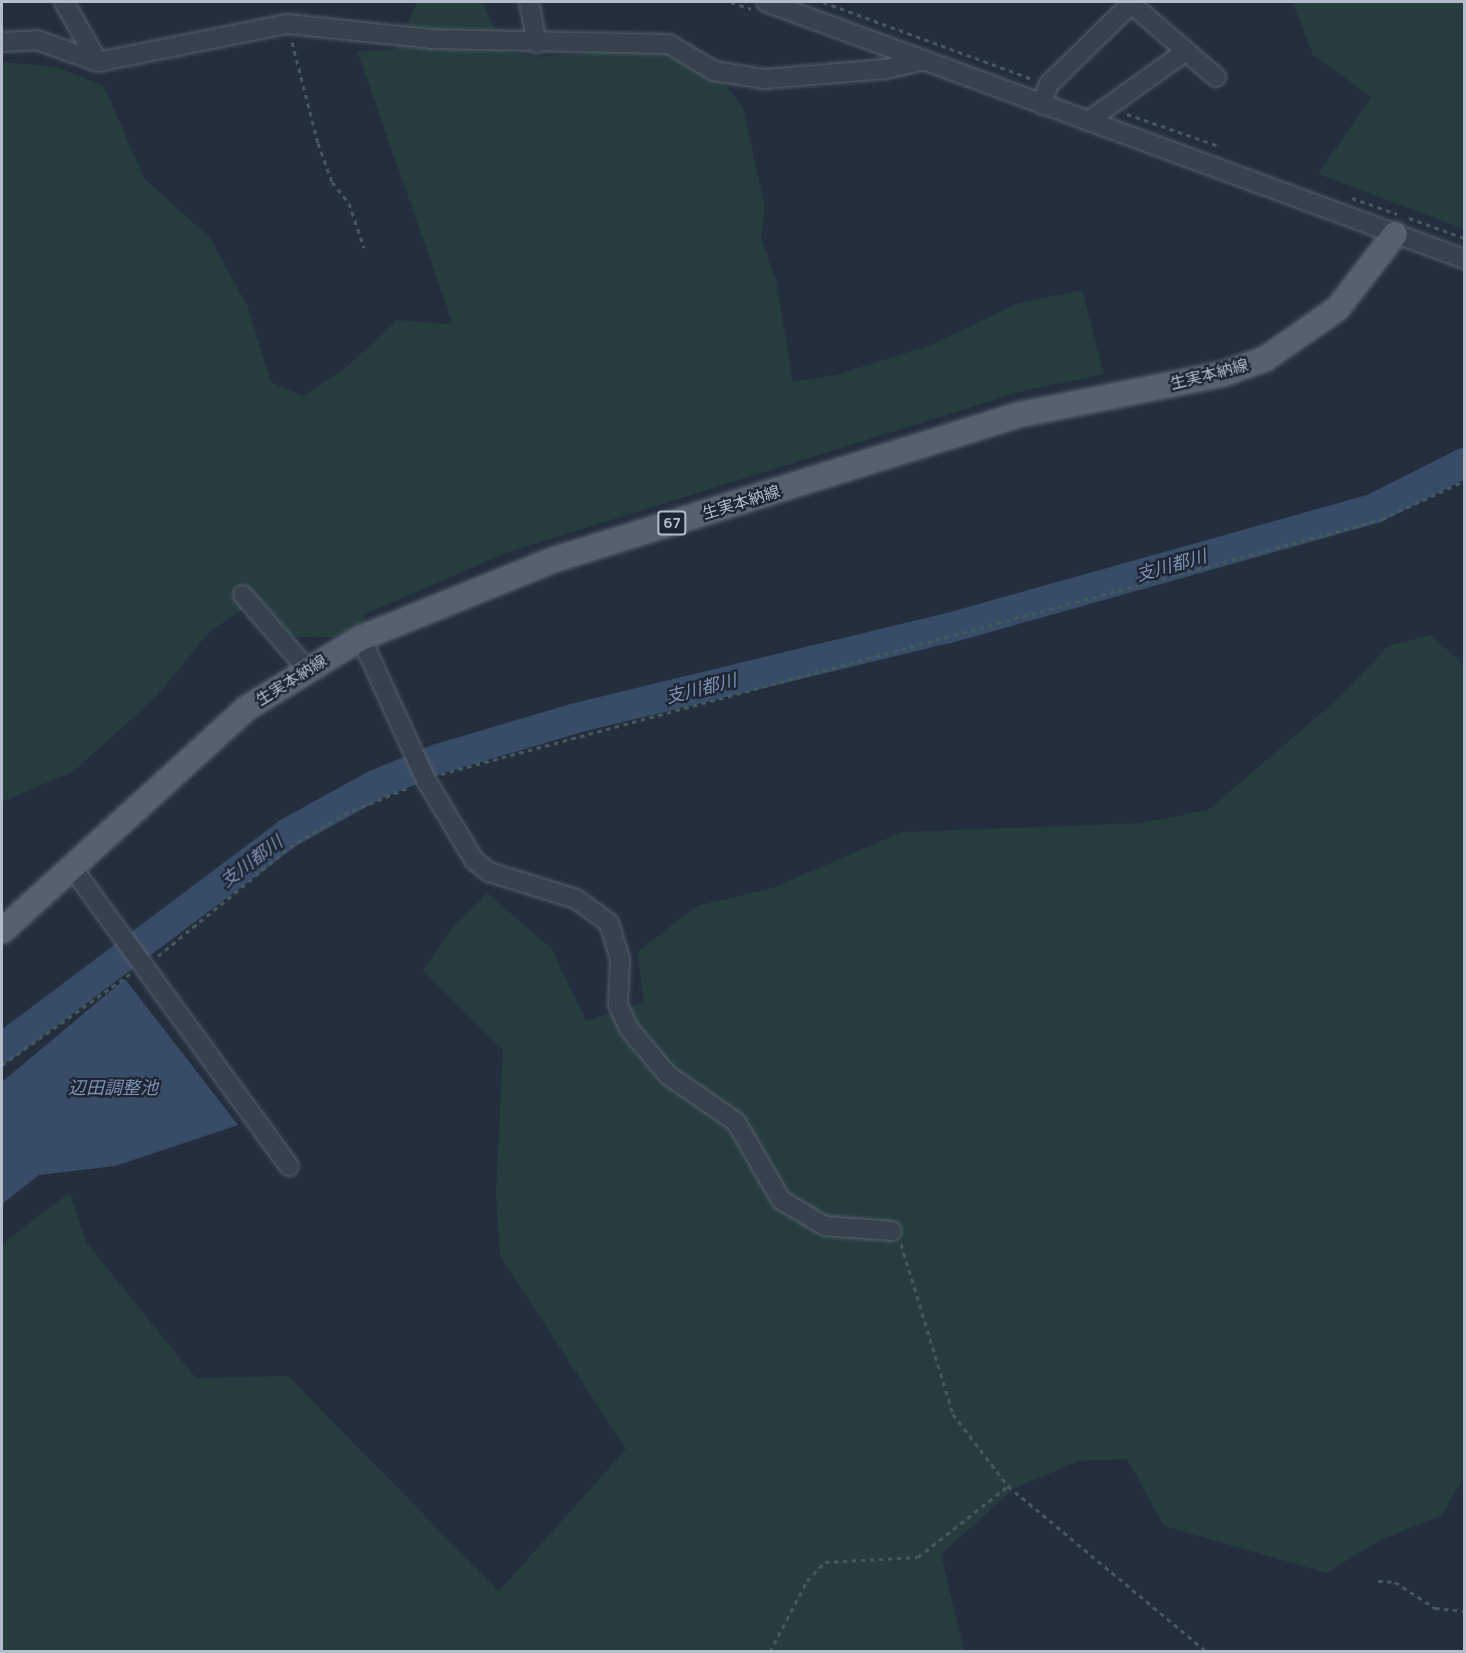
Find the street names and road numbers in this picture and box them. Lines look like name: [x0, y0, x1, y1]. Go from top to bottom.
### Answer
street label: 生実本納線: [1168, 355, 1250, 393]
street label: 生実本納線: [700, 481, 782, 523]
road number: 67: [657, 511, 687, 535]
street label: 生実本納線: [252, 651, 330, 709]

